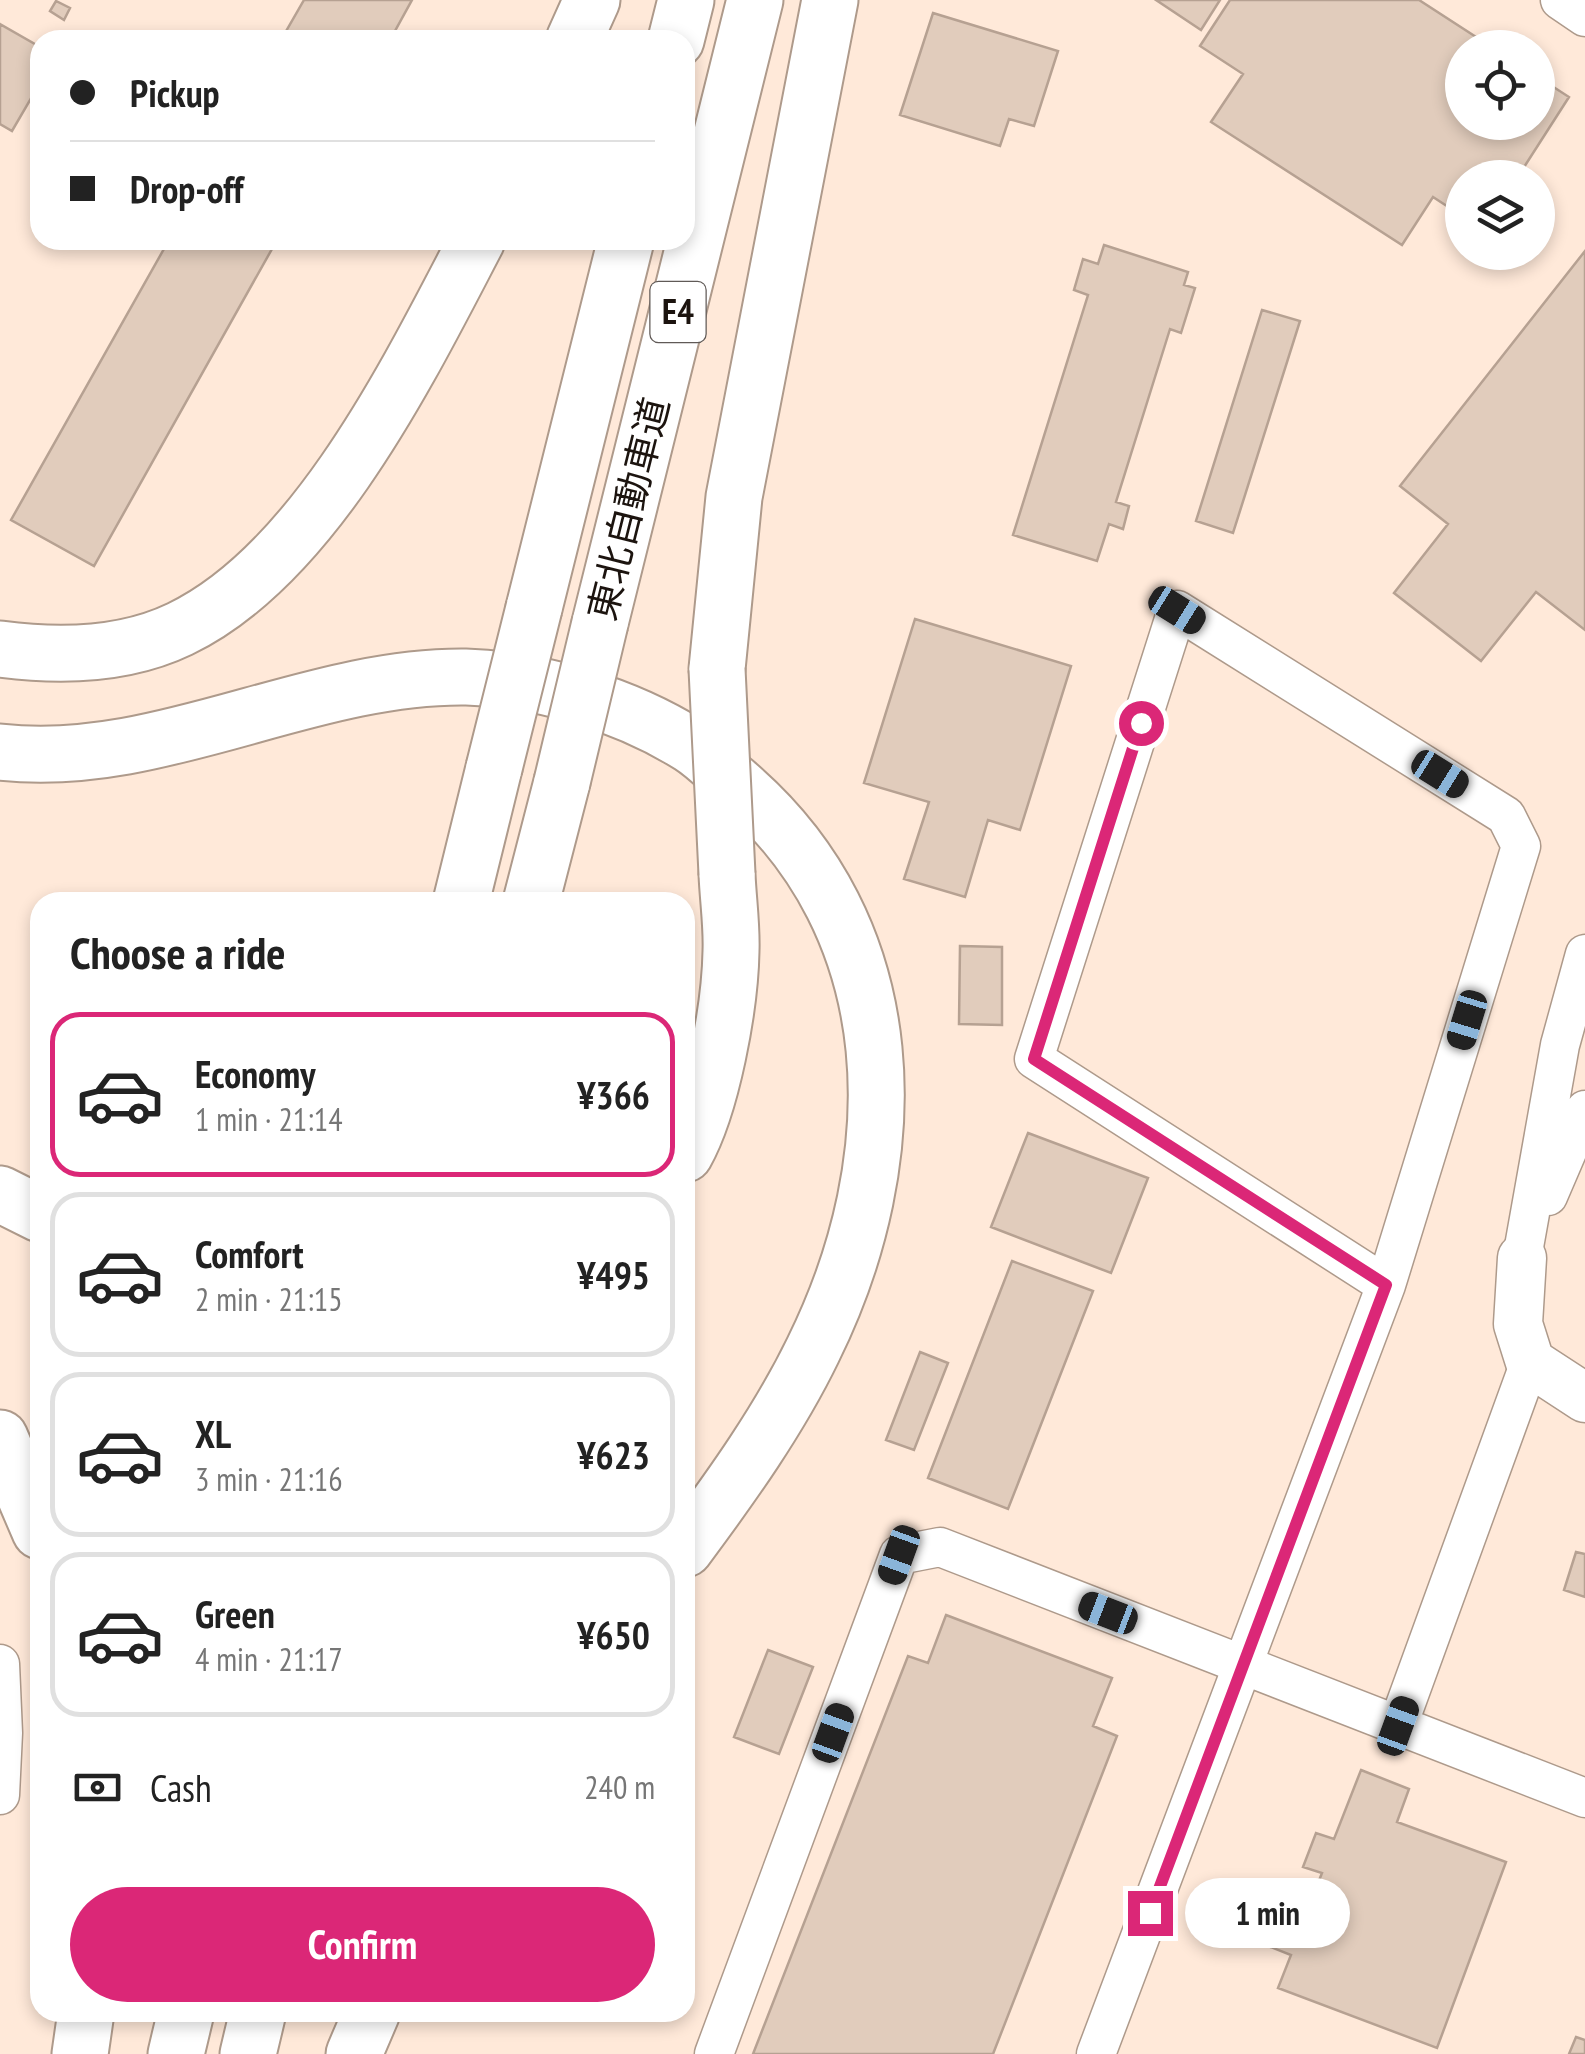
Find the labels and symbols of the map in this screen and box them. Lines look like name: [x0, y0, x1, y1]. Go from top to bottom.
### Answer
road number: E4: [650, 282, 706, 342]
street label: 東北自動車道: [576, 392, 679, 625]
car: [1144, 581, 1210, 639]
route start: [1119, 701, 1164, 746]
car: [1407, 745, 1473, 803]
car: [1444, 987, 1490, 1053]
car: [875, 1522, 923, 1588]
car: [1075, 1588, 1141, 1638]
car: [1374, 1693, 1422, 1759]
car: [809, 1700, 857, 1766]
callout: 1 min: [1185, 1878, 1350, 1948]
route end: [1128, 1891, 1173, 1936]

